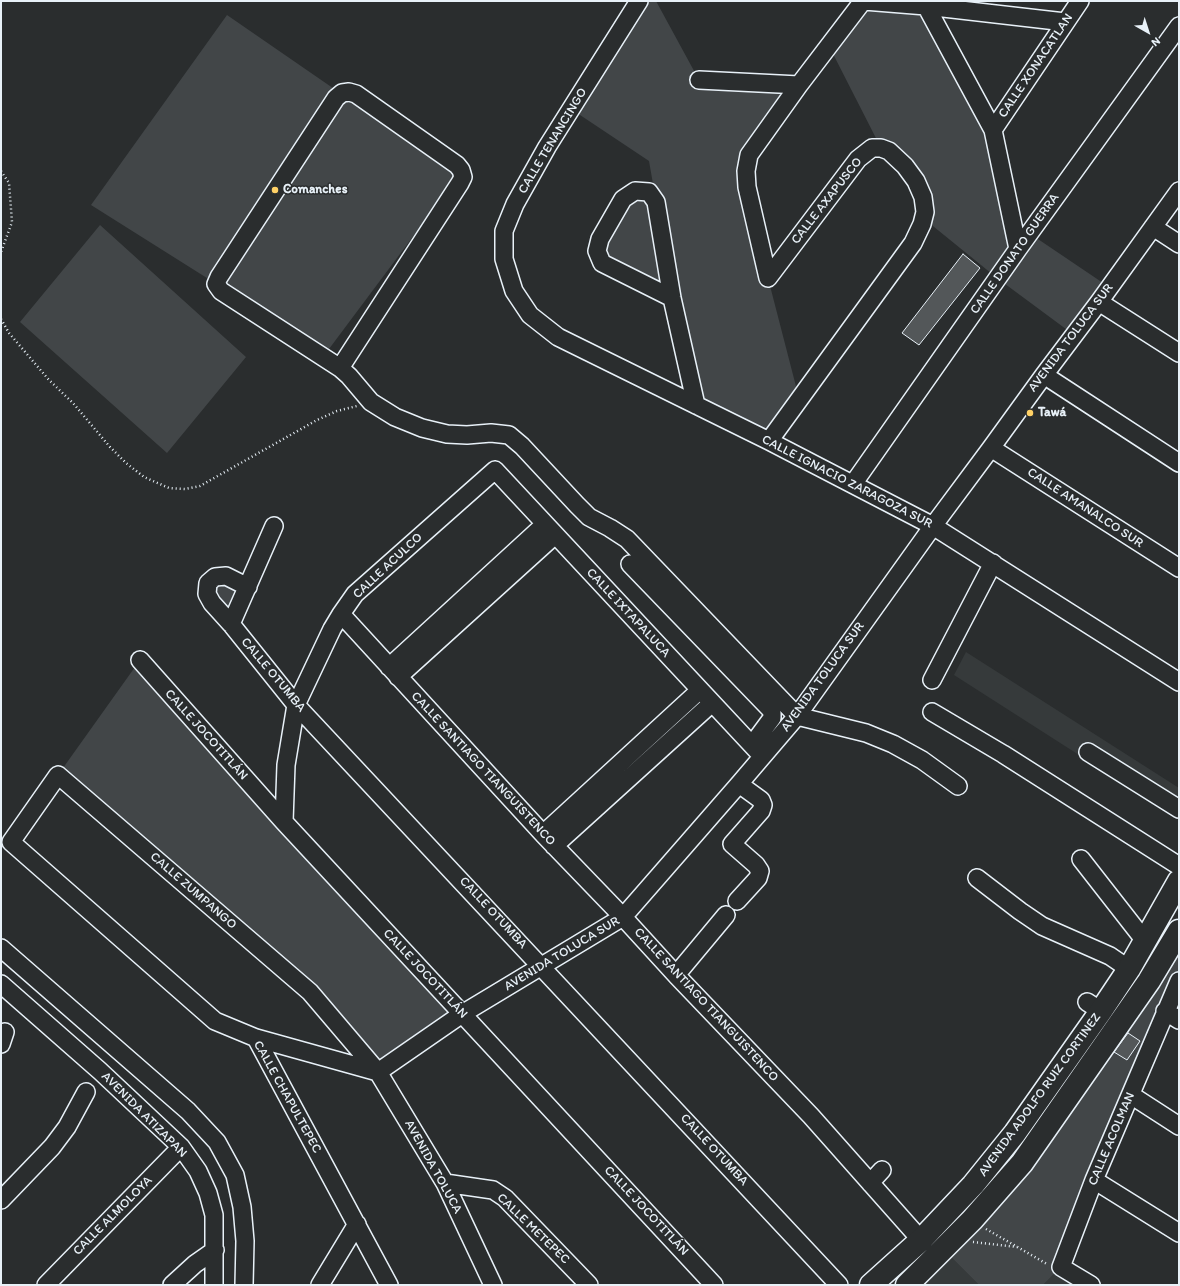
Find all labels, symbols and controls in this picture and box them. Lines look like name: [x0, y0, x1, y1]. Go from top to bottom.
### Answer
street label: CALLE XONACATLAN: [995, 11, 1077, 121]
north arrow: [1128, 12, 1168, 52]
text: N: [1149, 34, 1163, 49]
street label: CALLE TENANCINGO: [515, 85, 591, 197]
street label: CALLE AXAPUSCO: [788, 154, 866, 248]
place label: Comanches: [283, 182, 347, 198]
marker: Comanches: [270, 185, 280, 195]
street label: CALLE DONATO GUERRA: [967, 191, 1063, 317]
street label: AVENIDA TOLUCA SUR: [1025, 281, 1117, 395]
place label: Tawá: [1038, 405, 1066, 421]
marker: Tawá: [1025, 408, 1035, 418]
street label: CALLE IGNACIO ZARAGOZA SUR: [759, 432, 935, 532]
street label: CALLE AMANALCO SUR: [1024, 465, 1146, 551]
street label: CALLE ACULCO: [350, 530, 426, 602]
street label: CALLE IXTAPALUCA: [583, 565, 673, 661]
street label: AVENIDA TOLUCA SUR: [778, 619, 868, 735]
street label: CALLE OTUMBA: [237, 635, 309, 715]
street label: CALLE JOCOTITLÁN: [161, 686, 251, 784]
street label: CALLE SANTIAGO TIANGUISTENCO: [407, 689, 559, 849]
street label: CALLE ZUMPANGO: [147, 849, 239, 933]
street label: CALLE OTUMBA: [456, 874, 530, 952]
street label: AVENIDA TOLUCA SUR: [502, 913, 622, 995]
street label: CALLE SANTIAGO TIANGUISTENCO: [630, 925, 782, 1085]
street label: CALLE JOCOTITLÁN: [380, 926, 470, 1022]
street label: AVENIDA ADOLFO RUIZ CORTINEZ: [975, 1010, 1105, 1180]
street label: CALLE CHAPULTEPEC: [250, 1038, 324, 1156]
street label: AVENIDA ATIZAPAN: [98, 1069, 190, 1161]
street label: CALLE ACOLMAN: [1085, 1090, 1139, 1188]
street label: CALLE OTUMBA: [677, 1111, 751, 1189]
street label: AVENIDA TOLUCA: [401, 1117, 465, 1217]
street label: CALLE JOCOTITLÁN: [601, 1163, 691, 1259]
street label: CALLE ALMOLOYA: [70, 1173, 156, 1259]
street label: CALLE METEPEC: [493, 1190, 573, 1268]

